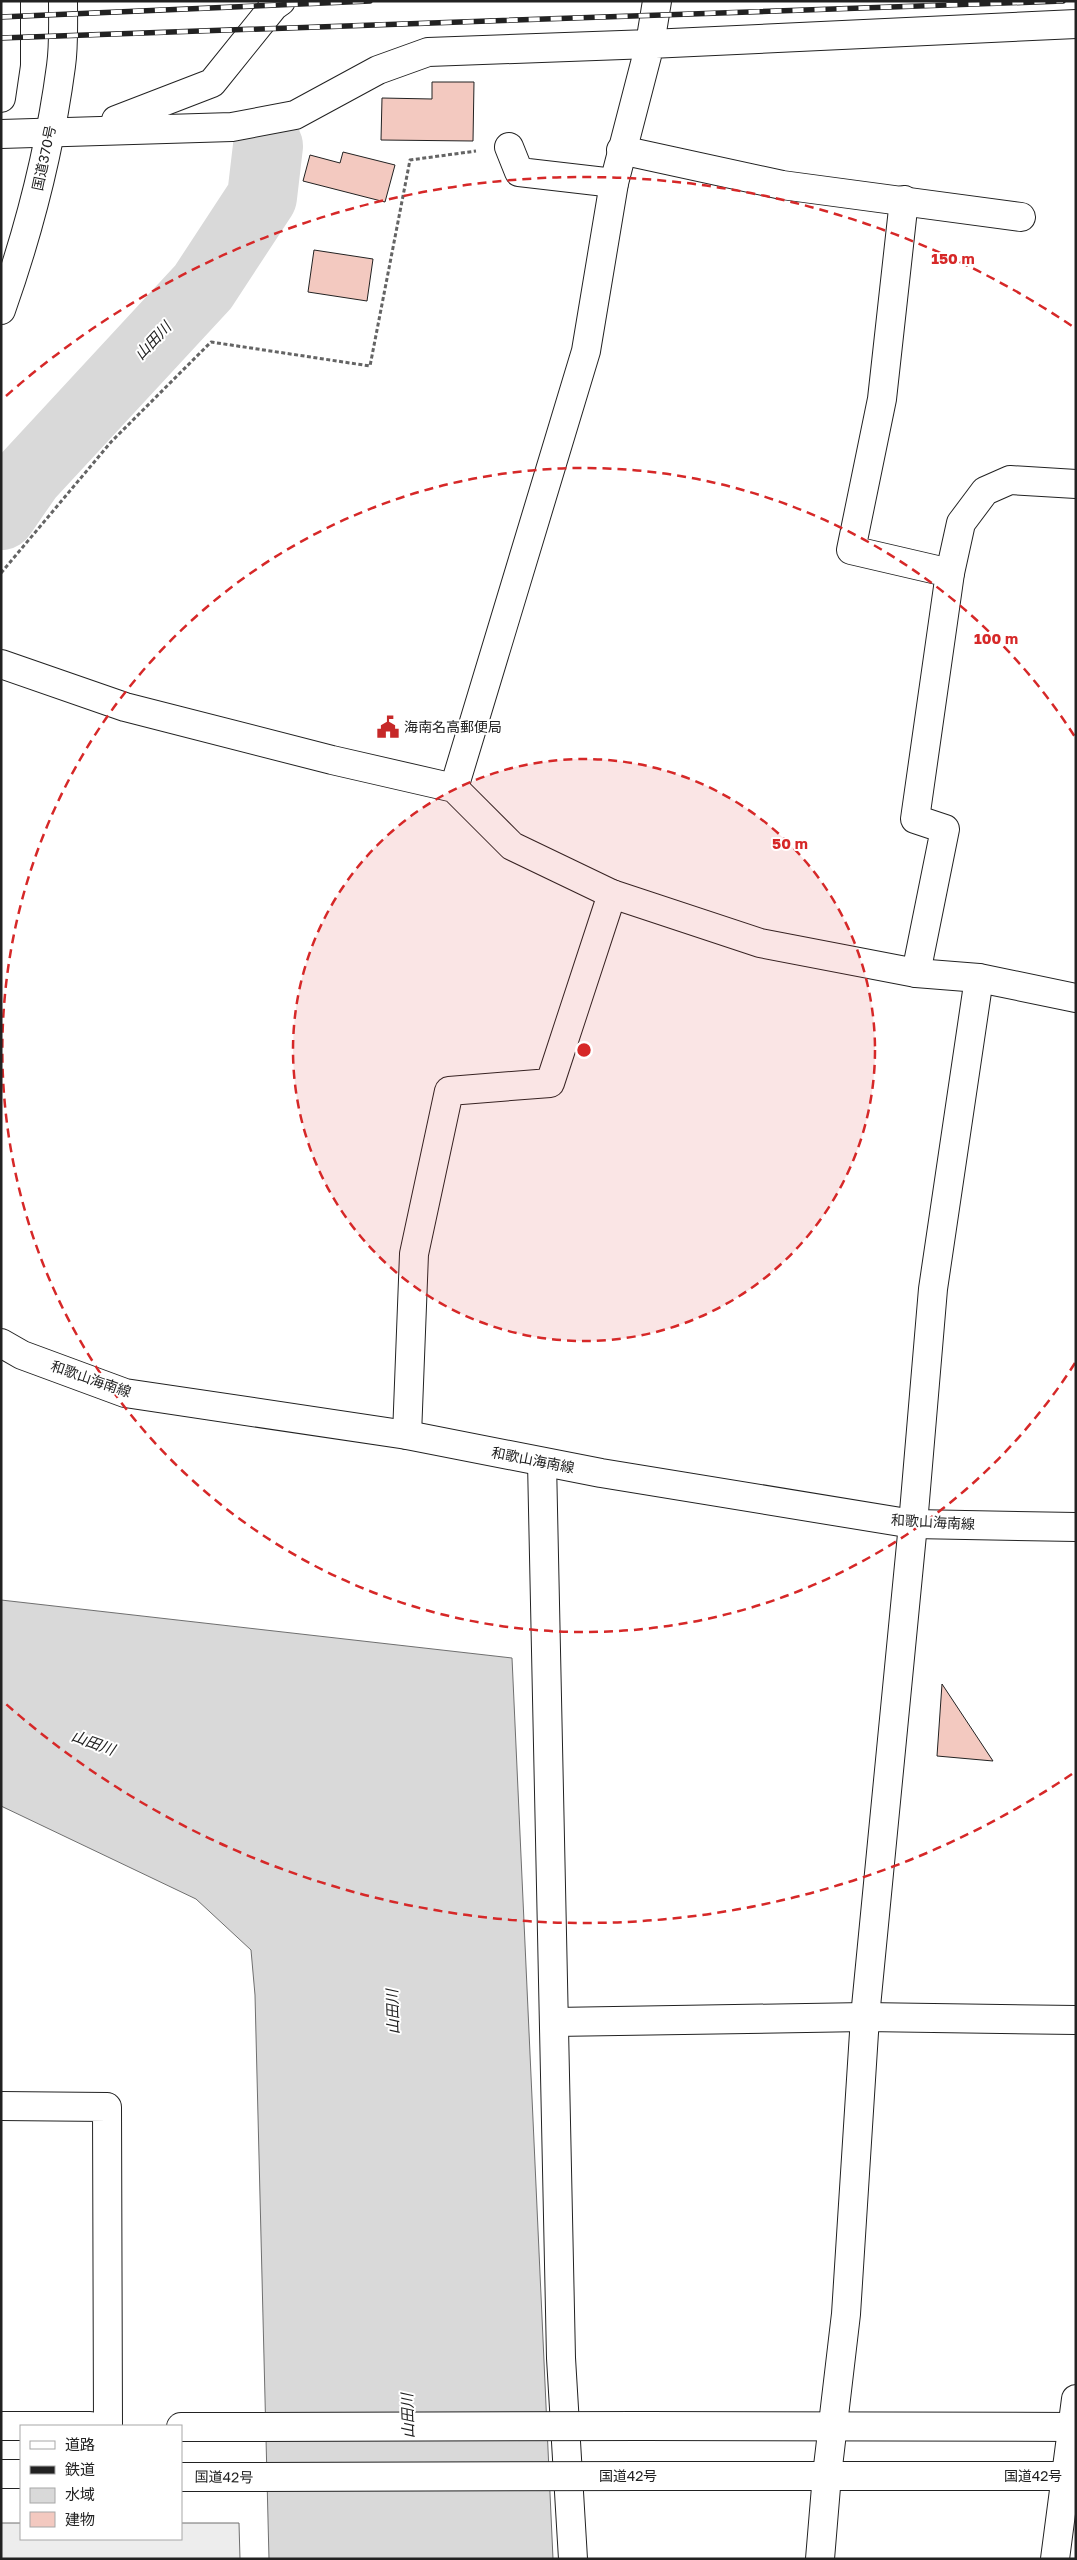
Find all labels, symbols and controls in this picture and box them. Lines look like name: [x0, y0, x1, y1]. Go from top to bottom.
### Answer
street label: 国道370号: [28, 124, 59, 192]
text: 150 m: [931, 249, 975, 267]
water label: 山田川: [130, 316, 176, 363]
text: 100 m: [974, 629, 1018, 647]
public building icon: 海南名高郵便局: [375, 714, 401, 740]
place label: 海南名高郵便局: [404, 718, 502, 735]
text: 50 m: [772, 834, 808, 852]
centre of rings: [575, 1041, 593, 1059]
street label: 和歌山海南線: [49, 1357, 134, 1400]
street label: 和歌山海南線: [490, 1443, 576, 1476]
street label: 和歌山海南線: [891, 1511, 975, 1532]
water label: 山田川: [69, 1726, 119, 1759]
water label: 山田川: [382, 1987, 402, 2035]
water label: 山田川: [397, 2391, 417, 2439]
legend: [20, 2425, 182, 2540]
text: 道路: [65, 2435, 95, 2453]
text: 鉄道: [65, 2460, 95, 2478]
street label: 国道42号: [195, 2467, 253, 2486]
street label: 国道42号: [599, 2467, 657, 2484]
street label: 国道42号: [1004, 2467, 1062, 2484]
text: 水域: [65, 2485, 95, 2503]
text: 建物: [65, 2510, 95, 2528]

